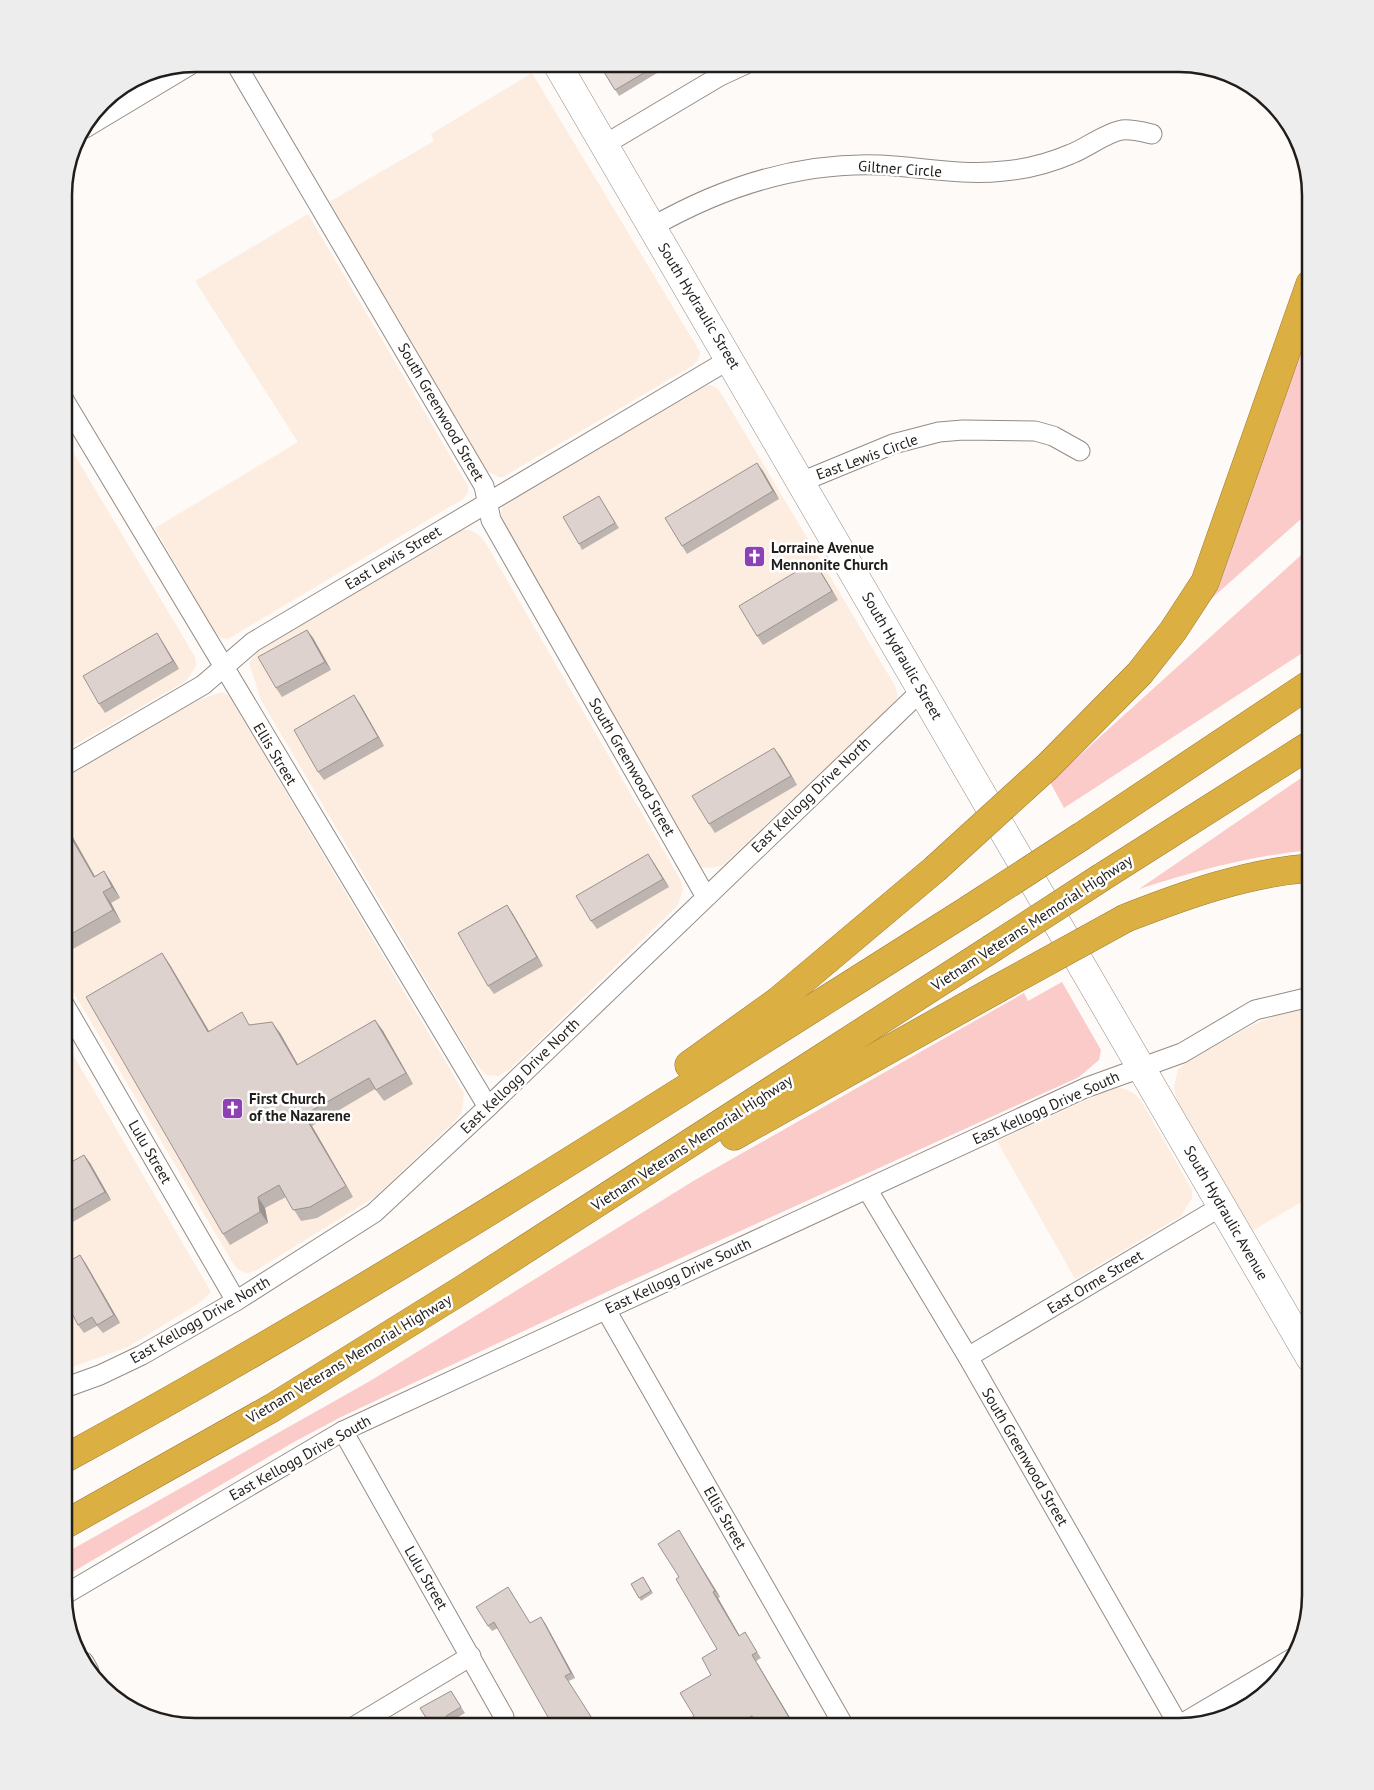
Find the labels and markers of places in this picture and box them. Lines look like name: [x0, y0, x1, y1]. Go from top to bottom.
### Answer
place label: Lorraine Avenue Mennonite Church: [771, 538, 888, 574]
church icon: Lorraine Avenue Mennonite Church: [743, 545, 767, 569]
place label: First Church of the Nazarene: [249, 1089, 351, 1125]
church icon: First Church of the Nazarene: [221, 1096, 245, 1120]

